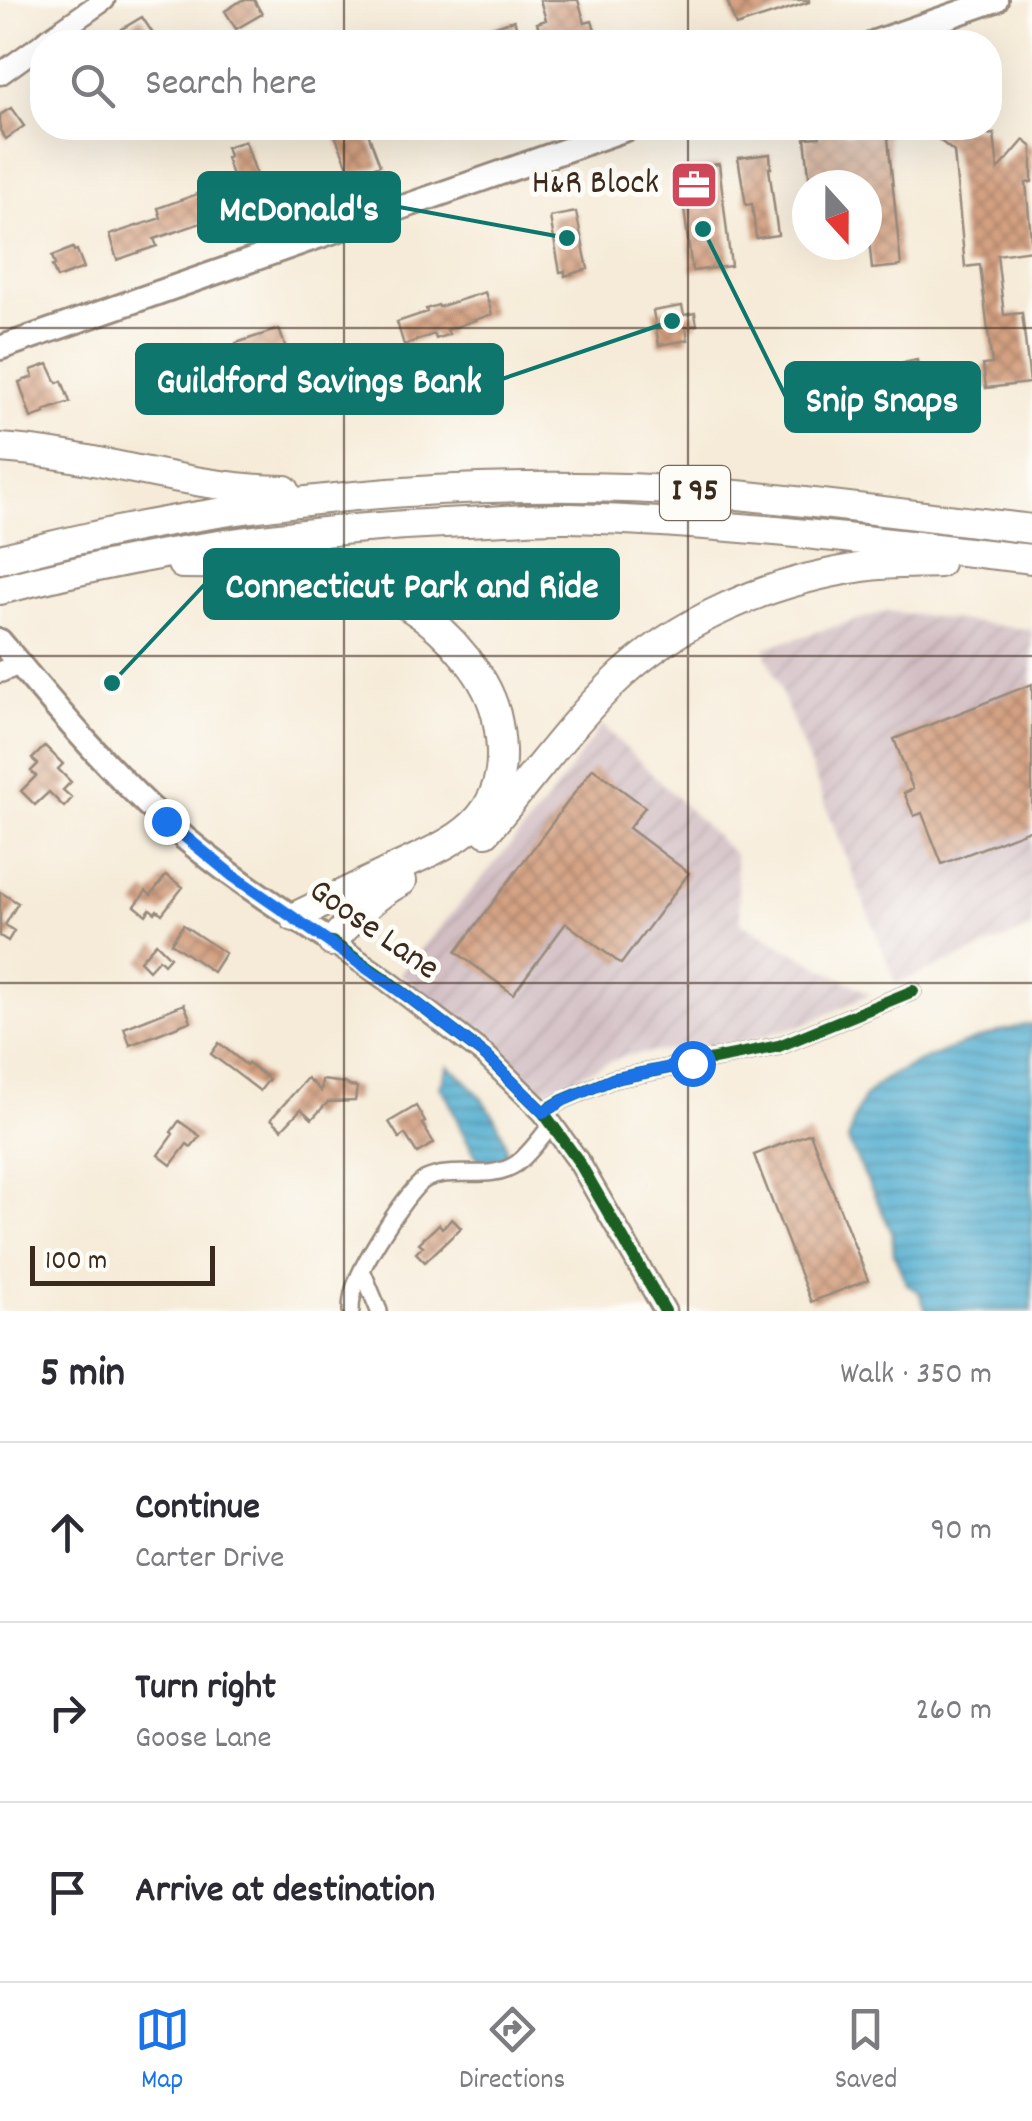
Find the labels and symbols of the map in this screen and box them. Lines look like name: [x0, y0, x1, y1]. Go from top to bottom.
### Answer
office icon: H&R Block: [668, 159, 720, 211]
place label: H&R Block: [532, 160, 659, 210]
north arrow: [792, 170, 882, 260]
callout: McDonald's: [199, 173, 399, 241]
text: McDonald's: [219, 185, 379, 240]
callout: Guildford Savings Bank: [137, 345, 502, 413]
text: Guildford Savings Bank: [156, 357, 482, 412]
callout: Snip Snaps: [786, 363, 979, 431]
text: Snip Snaps: [805, 376, 959, 431]
road number: I 95: [660, 466, 730, 520]
callout: Connecticut Park and Ride: [205, 550, 618, 618]
text: Connecticut Park and Ride: [225, 562, 599, 617]
route end: [144, 799, 190, 845]
street label: Goose Lane: [298, 868, 448, 994]
route start: [670, 1041, 716, 1087]
scale bar: [30, 1241, 215, 1286]

